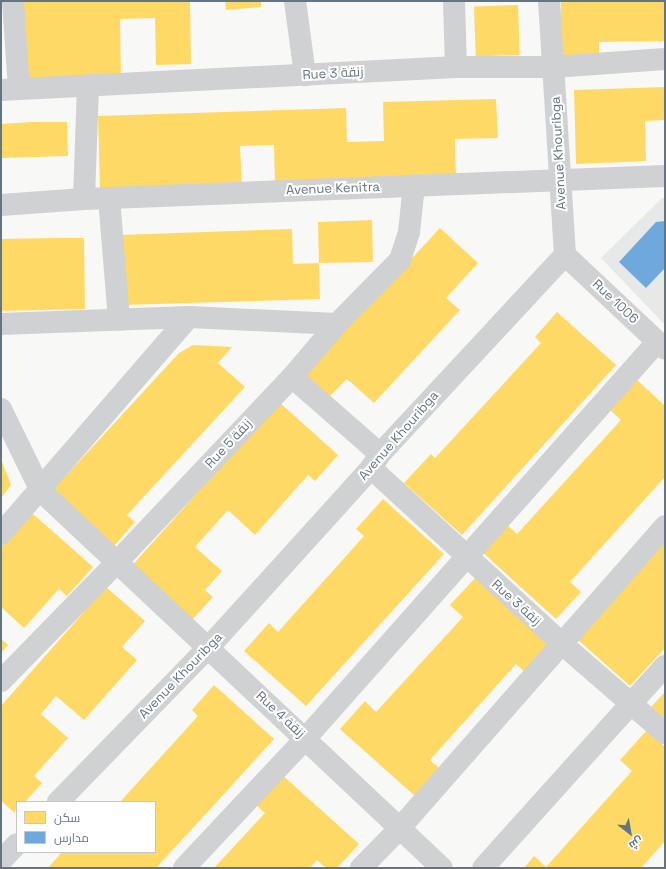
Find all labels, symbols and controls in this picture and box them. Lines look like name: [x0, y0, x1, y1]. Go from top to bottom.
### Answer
street label: Rue 3 زنقة: [302, 65, 364, 83]
street label: Avenue Khouribga: [548, 96, 570, 210]
street label: Avenue Kenitra: [286, 180, 380, 198]
street label: Rue 1006: [589, 277, 641, 327]
street label: Avenue Khouribga: [356, 388, 442, 484]
street label: Rue 5 زنقة: [202, 416, 256, 472]
street label: Rue 3 زنقة: [488, 577, 544, 629]
street label: Avenue Khouribga: [136, 630, 226, 722]
street label: Rue 4 زنقة: [252, 688, 308, 742]
legend: [16, 801, 156, 853]
text: سكن: [54, 810, 80, 826]
north arrow: [610, 813, 650, 853]
text: مدارس: [54, 830, 89, 846]
text: ش: [627, 834, 646, 853]

